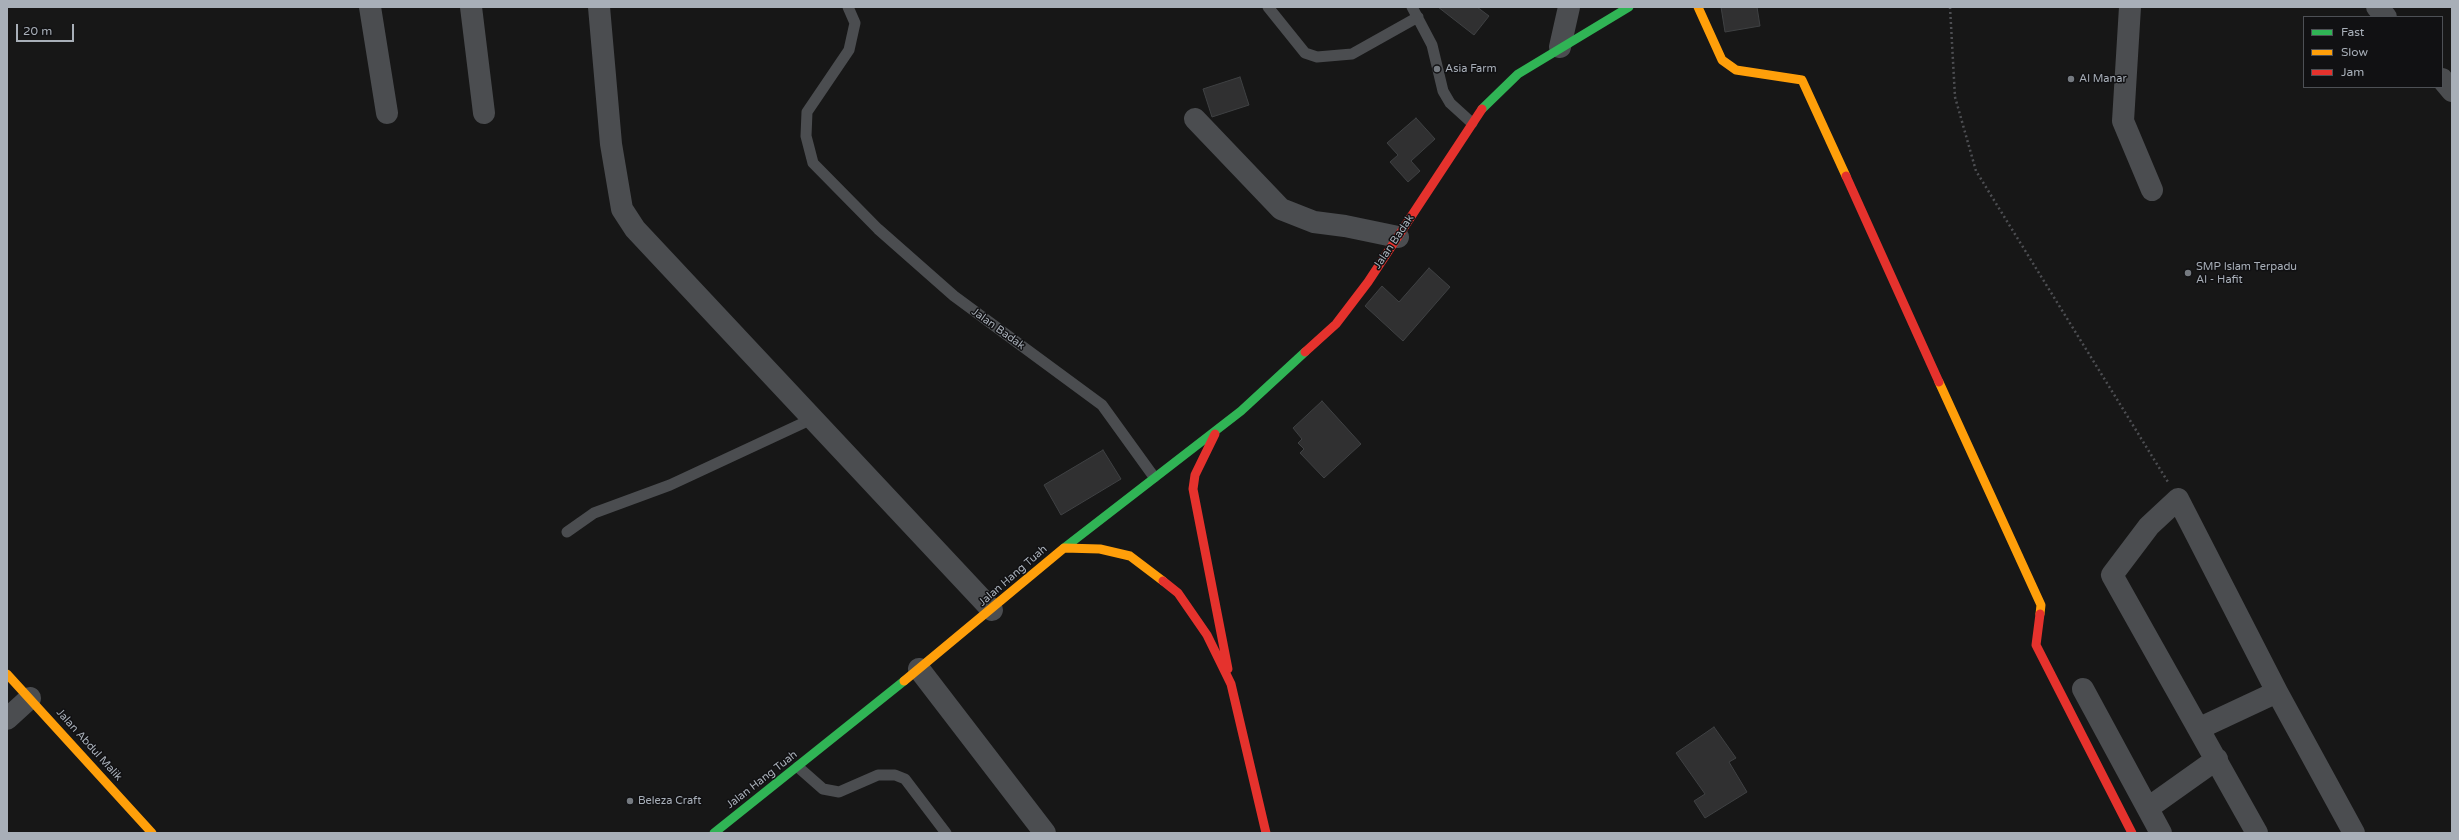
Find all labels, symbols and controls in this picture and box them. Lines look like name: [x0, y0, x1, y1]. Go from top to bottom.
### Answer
scale bar: [18, 16, 76, 42]
legend: [2303, 16, 2443, 88]
text: 20 m: [23, 24, 52, 38]
text: Fast: [2341, 25, 2364, 39]
text: Slow: [2341, 45, 2368, 59]
place label: Asia Farm: [1445, 62, 1497, 76]
marker: Asia Farm: [1432, 64, 1442, 74]
text: Jam: [2341, 65, 2364, 79]
place label: Al Manar: [2079, 72, 2127, 86]
marker: Al Manar: [2066, 74, 2076, 84]
street label: Jalan Badak: [1371, 212, 1417, 272]
place label: SMP Islam Terpadu Al - Hafit: [2196, 260, 2297, 286]
marker: SMP Islam Terpadu Al - Hafit: [2183, 268, 2193, 278]
street label: Jalan Badak: [969, 305, 1027, 353]
street label: Jalan Hang Tuah: [976, 543, 1050, 609]
street label: Jalan Abdul Malik: [53, 706, 125, 784]
street label: Jalan Hang Tuah: [724, 748, 800, 812]
place label: Beleza Craft: [638, 794, 701, 808]
marker: Beleza Craft: [625, 796, 635, 806]

